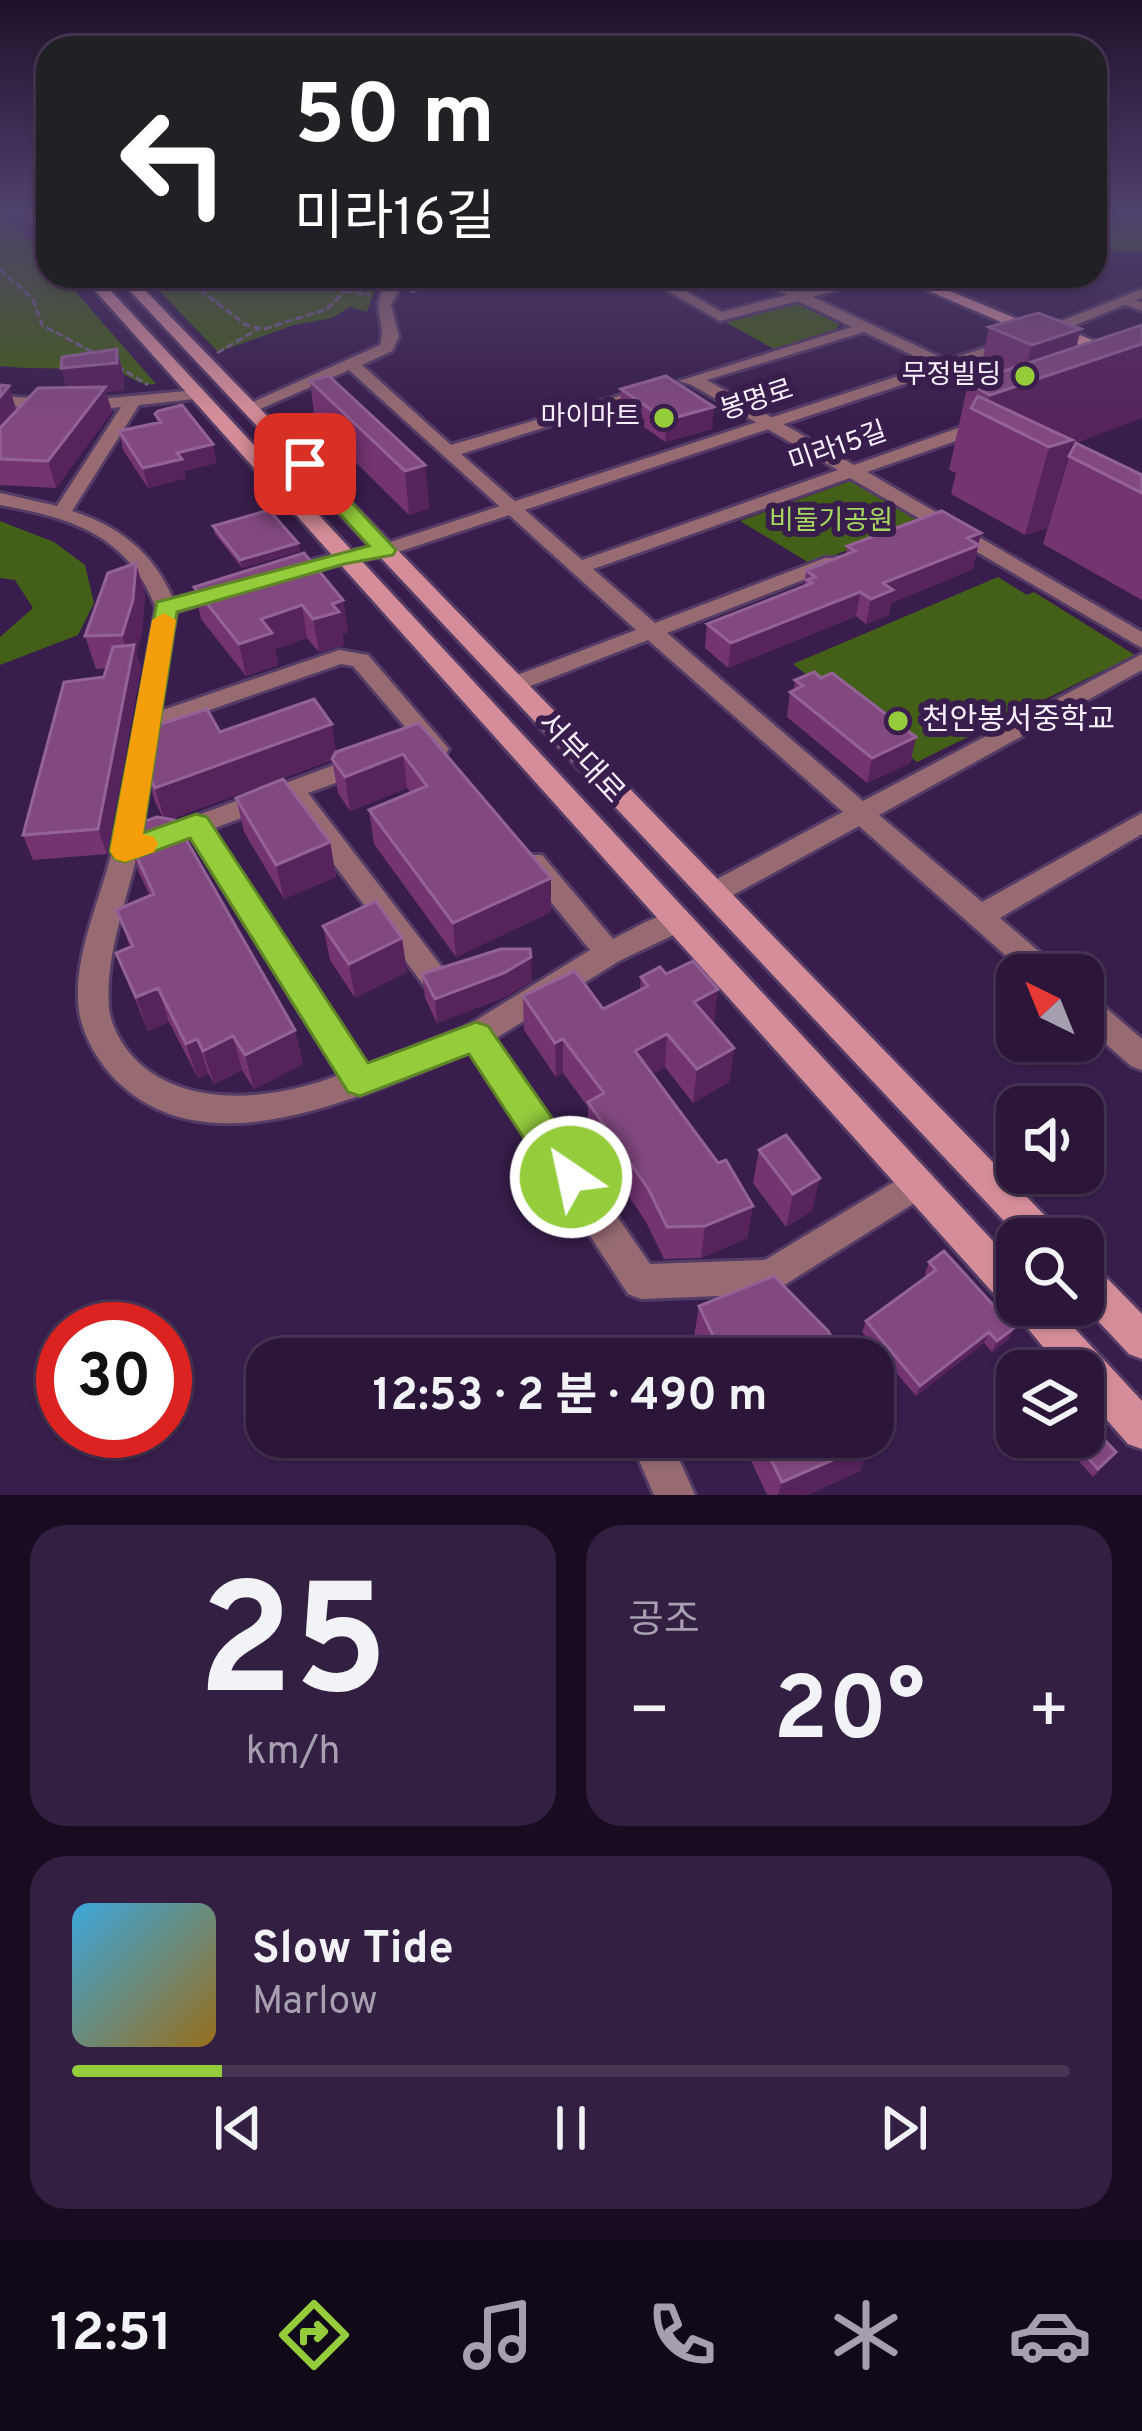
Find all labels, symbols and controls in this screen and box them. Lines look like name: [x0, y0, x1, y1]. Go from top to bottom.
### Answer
text: 50 m: [294, 67, 495, 173]
icon: left: [96, 84, 252, 240]
text: 미라16길: [294, 186, 495, 255]
place label: 무정빌딩: [902, 359, 1001, 393]
marker: 무정빌딩: [1012, 363, 1038, 389]
street label: 봉명로: [716, 373, 798, 429]
place label: 마이마트: [541, 401, 640, 435]
marker: 마이마트: [651, 405, 677, 431]
pin: [254, 413, 356, 515]
street label: 미라15길: [785, 415, 891, 481]
icon: arrive: [272, 431, 338, 497]
park label: 비둘기공원: [769, 505, 893, 539]
place label: 천안봉서중학교: [922, 703, 1115, 740]
street label: 서부대로: [529, 706, 631, 812]
marker: 천안봉서중학교: [885, 708, 911, 734]
north arrow: [996, 954, 1104, 1062]
map controls: [996, 954, 1104, 1458]
button: sound: [996, 1086, 1104, 1194]
position arrow: [508, 1114, 634, 1240]
button: search: [996, 1218, 1104, 1326]
speed limit sign: 30: [36, 1302, 192, 1458]
button: layers: [996, 1350, 1104, 1458]
text: 12:53 · 2 분 · 490 m: [373, 1369, 768, 1426]
text: 25: [198, 1552, 388, 1750]
text: 공조: [628, 1598, 700, 1647]
text: 20°: [773, 1658, 925, 1771]
text: −: [628, 1673, 671, 1756]
text: +: [1027, 1673, 1070, 1756]
text: km/h: [246, 1729, 340, 1778]
text: Slow Tide: [252, 1922, 454, 1979]
text: Marlow: [252, 1979, 378, 2028]
icon: previous: [205, 2095, 271, 2161]
icon: pause: [538, 2095, 604, 2161]
icon: next: [871, 2095, 937, 2161]
icon: directions: [272, 2293, 356, 2377]
icon: music: [456, 2293, 540, 2377]
icon: phone: [640, 2293, 724, 2377]
icon: climate: [824, 2293, 908, 2377]
icon: car: [1008, 2293, 1092, 2377]
text: 12:51: [50, 2301, 172, 2370]

